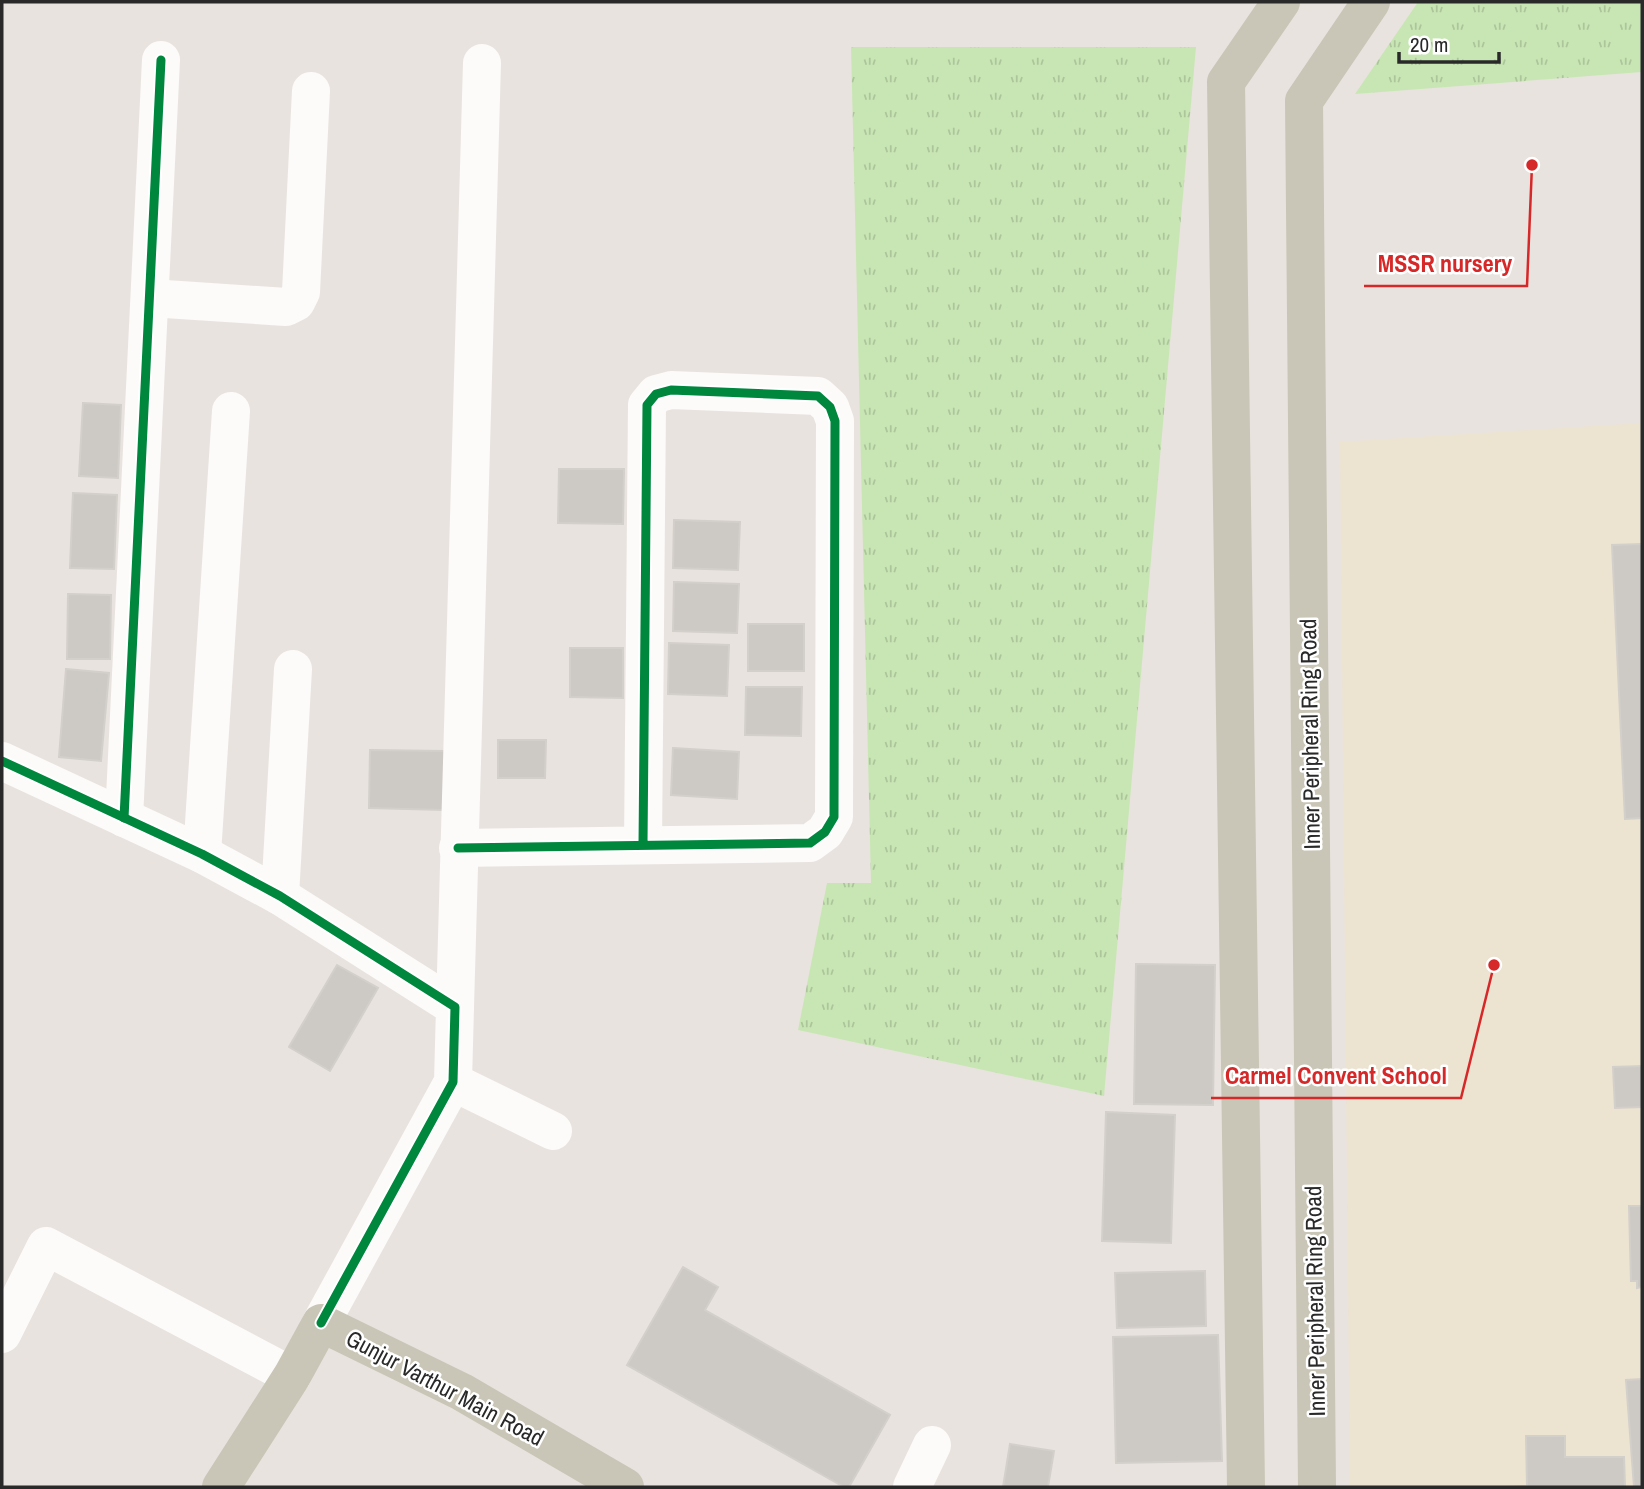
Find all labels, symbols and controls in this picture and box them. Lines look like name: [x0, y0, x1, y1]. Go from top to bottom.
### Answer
scale bar: [1399, 21, 1499, 65]
text: 20 m: [1410, 30, 1448, 59]
callout: MSSR nursery: [1364, 241, 1527, 286]
text: MSSR nursery: [1378, 247, 1512, 279]
street label: Inner Peripheral Ring Road: [1292, 618, 1327, 850]
callout: Carmel Convent School: [1211, 1053, 1461, 1098]
text: Carmel Convent School: [1225, 1059, 1447, 1091]
street label: Inner Peripheral Ring Road: [1297, 1185, 1332, 1417]
street label: Gunjur Varthur Main Road: [341, 1322, 550, 1453]

